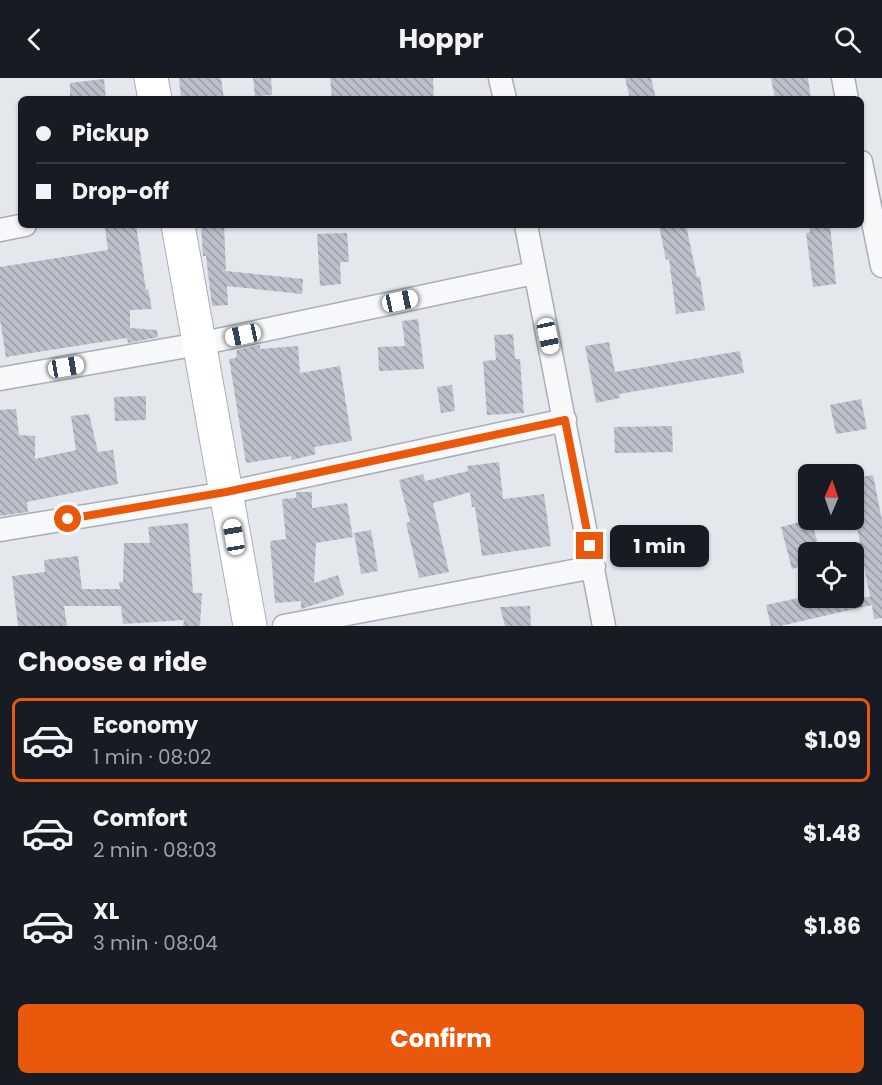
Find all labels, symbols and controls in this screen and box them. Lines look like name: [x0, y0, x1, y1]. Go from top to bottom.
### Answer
text: Hoppr: [398, 20, 484, 57]
icon: back: [18, 23, 51, 56]
icon: search: [831, 23, 864, 56]
text: Pickup: [72, 118, 149, 149]
text: Drop-off: [72, 176, 169, 207]
car: [381, 288, 419, 314]
car: [535, 317, 561, 355]
car: [224, 322, 262, 348]
car: [47, 355, 85, 379]
north arrow: [798, 464, 864, 530]
map controls: [798, 464, 864, 608]
route start: [54, 505, 81, 532]
car: [222, 518, 246, 556]
callout: 1 min: [611, 525, 710, 567]
route end: [576, 532, 603, 559]
text: 1 min: [633, 532, 686, 560]
button: locate: [798, 542, 864, 608]
text: Choose a ride: [18, 643, 207, 680]
text: Economy: [93, 710, 198, 741]
icon: car: [21, 713, 75, 767]
text: $1.09: [804, 725, 861, 756]
text: 1 min · 08:02: [93, 743, 211, 771]
text: Comfort: [93, 803, 187, 834]
icon: car: [21, 806, 75, 860]
text: $1.48: [803, 818, 861, 849]
text: 2 min · 08:03: [93, 836, 217, 864]
text: XL: [93, 896, 119, 927]
icon: car: [21, 899, 75, 953]
text: $1.86: [804, 911, 861, 942]
text: 3 min · 08:04: [93, 929, 218, 957]
button: Confirm: [18, 1004, 864, 1073]

